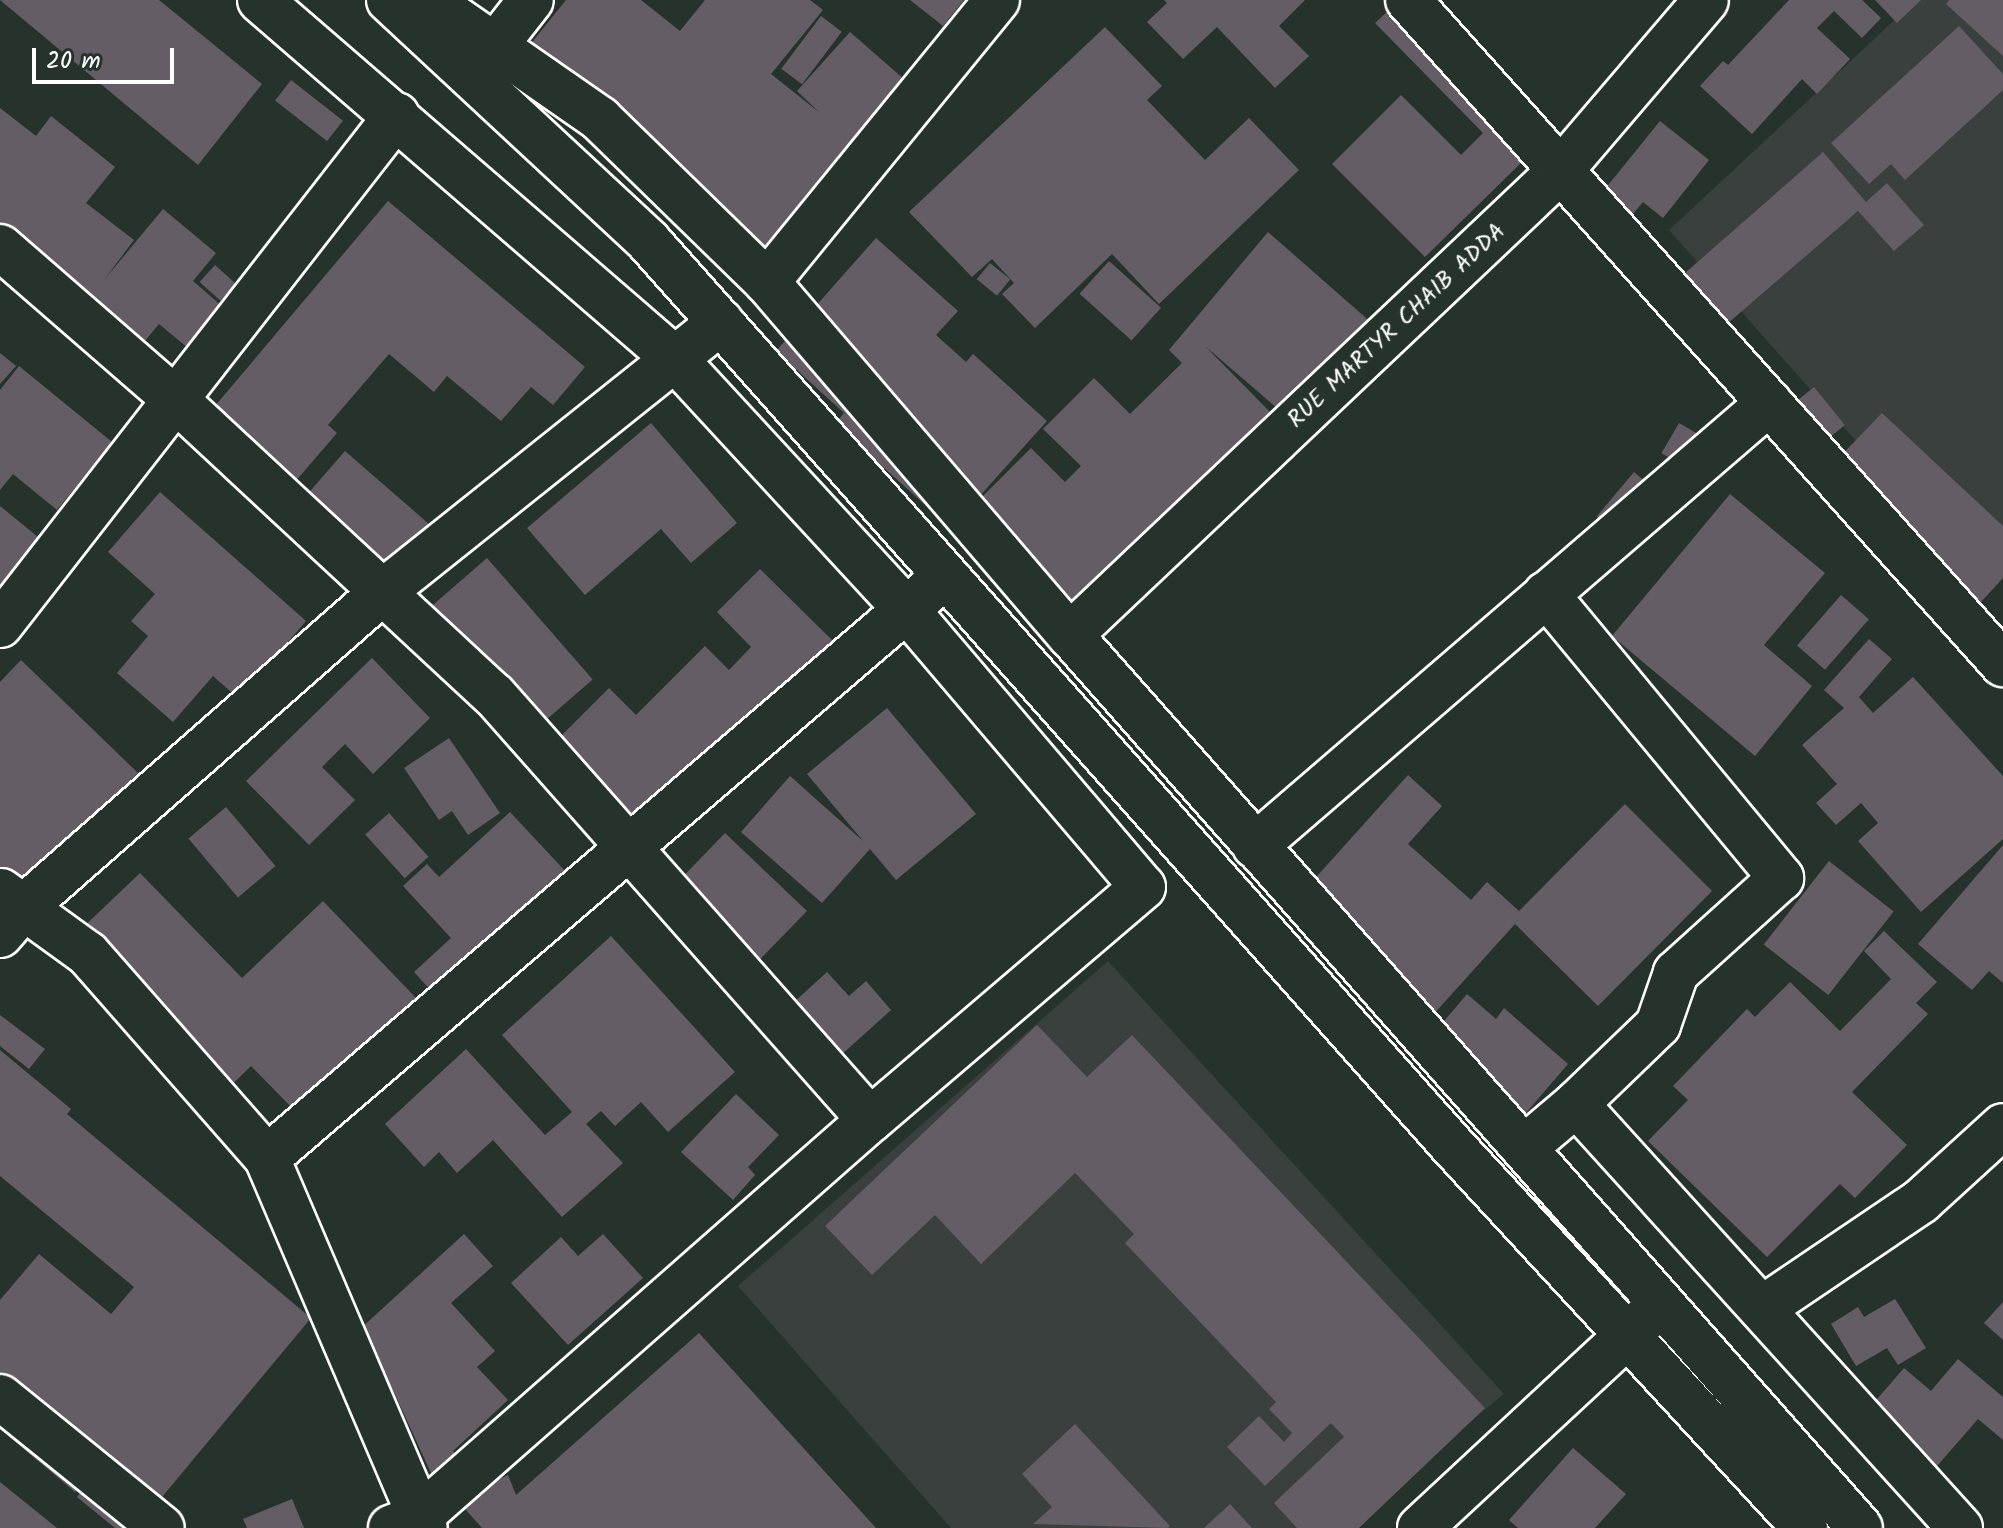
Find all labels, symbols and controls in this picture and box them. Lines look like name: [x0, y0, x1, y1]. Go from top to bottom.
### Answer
scale bar: [36, 32, 178, 82]
text: 20 m: [46, 42, 101, 81]
street label: RUE MARTYR CHAIB ADDA: [1282, 217, 1512, 435]

